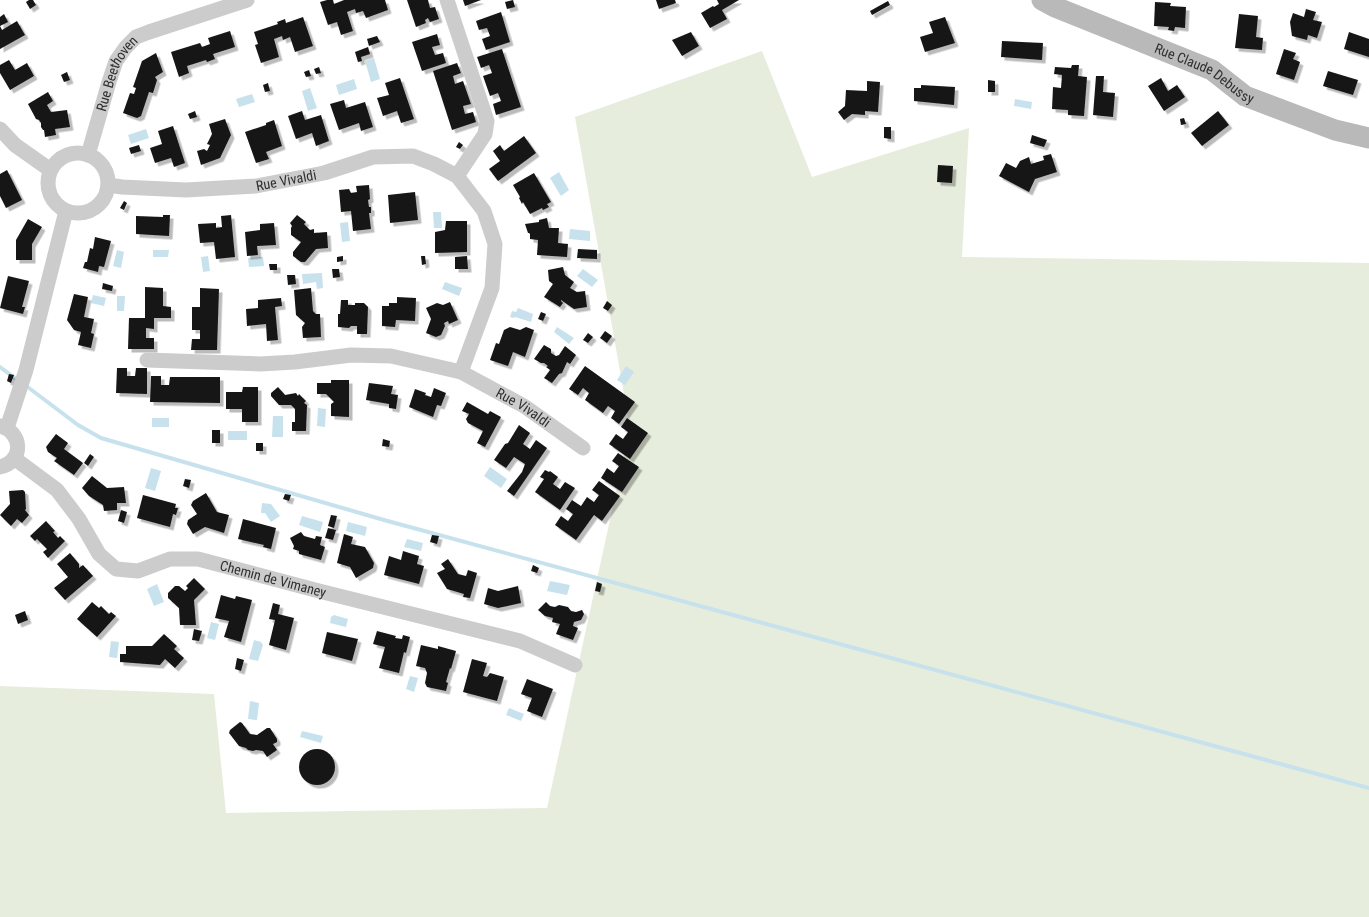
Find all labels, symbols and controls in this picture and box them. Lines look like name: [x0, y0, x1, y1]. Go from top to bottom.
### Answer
street label: Rue Beethoven: [93, 32, 141, 113]
street label: Rue Claude Debussy: [1152, 40, 1257, 107]
street label: Rue Vivaldi: [255, 167, 318, 194]
street label: Rue Vivaldi: [493, 384, 554, 430]
street label: Chemin de Vimaney: [218, 557, 328, 601]

